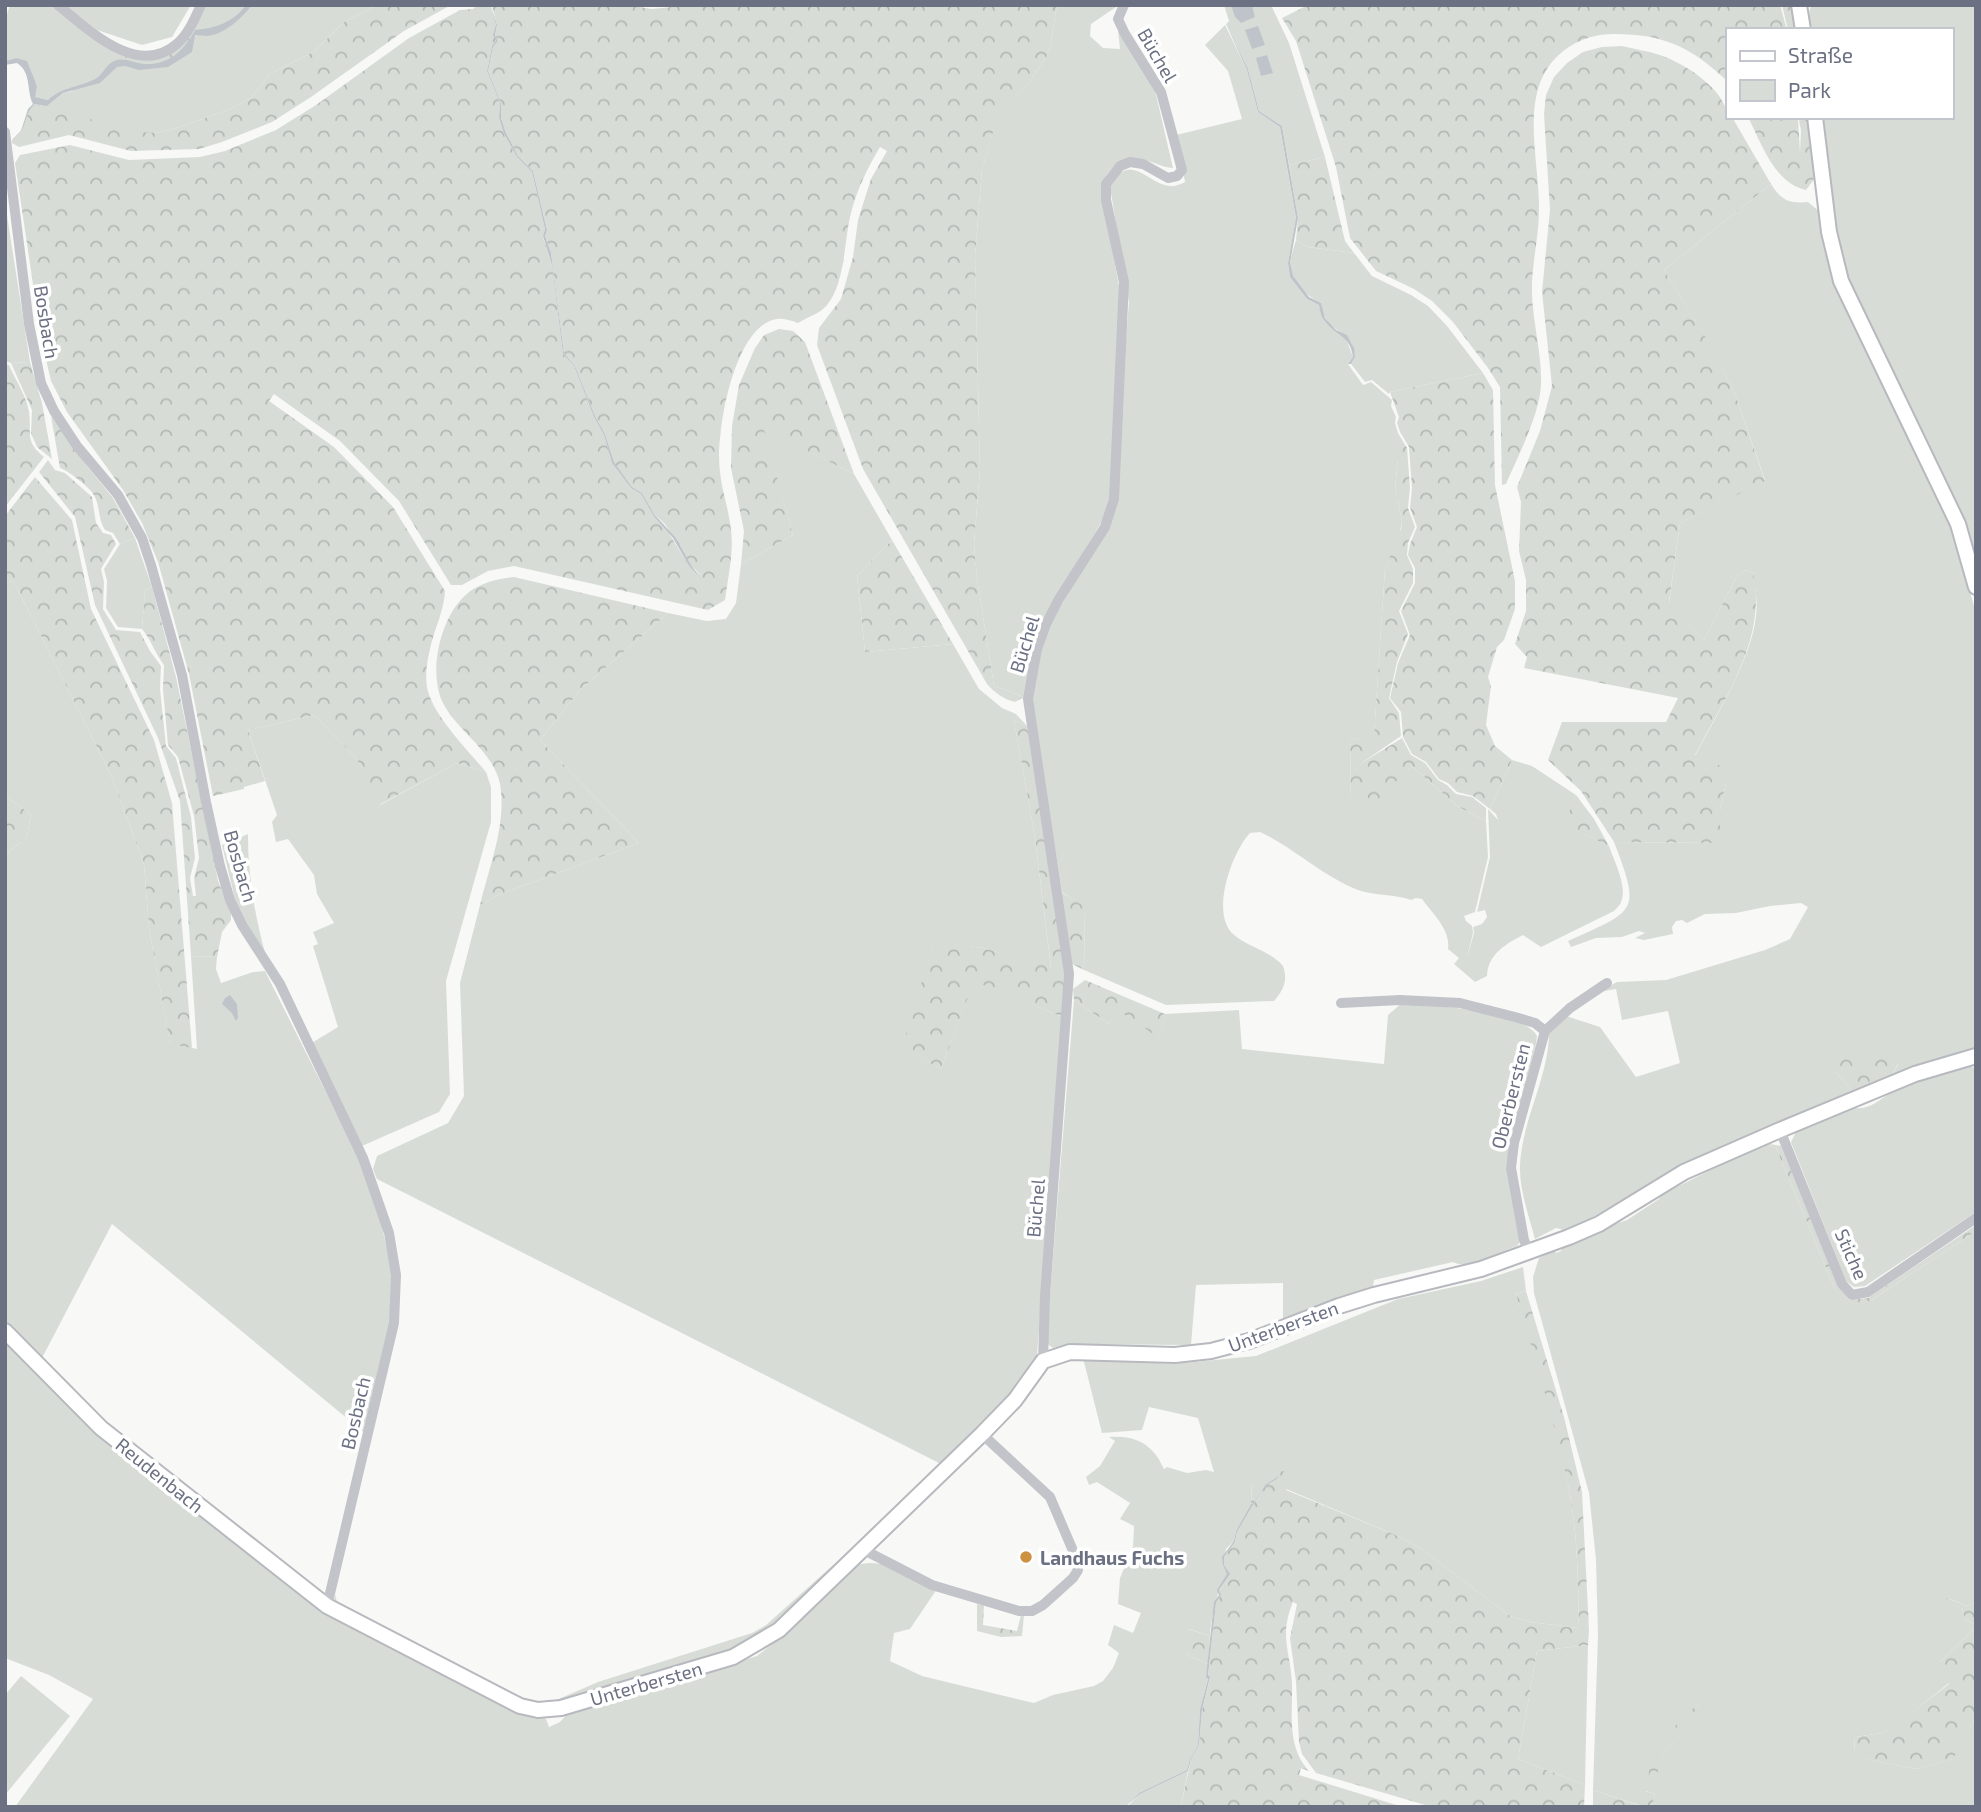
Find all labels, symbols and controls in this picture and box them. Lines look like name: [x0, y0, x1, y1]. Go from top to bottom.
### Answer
street label: Büchel: [1133, 24, 1183, 87]
legend: [1726, 28, 1953, 119]
text: Straße: [1788, 42, 1853, 67]
text: Park: [1788, 77, 1831, 102]
street label: Bosbach: [30, 284, 64, 360]
street label: Büchel: [1004, 612, 1044, 675]
street label: Bosbach: [220, 827, 262, 905]
street label: Oberbersten: [1486, 1041, 1534, 1151]
street label: Büchel: [1021, 1177, 1049, 1238]
street label: Stiche: [1831, 1225, 1873, 1283]
street label: Unterbersten: [1225, 1295, 1341, 1357]
street label: Bosbach: [335, 1374, 375, 1452]
street label: Reudenbach: [111, 1433, 209, 1517]
place label: Landhaus Fuchs: [1040, 1546, 1184, 1569]
marker: Landhaus Fuchs: [1018, 1549, 1034, 1565]
street label: Unterbersten: [587, 1656, 705, 1710]

